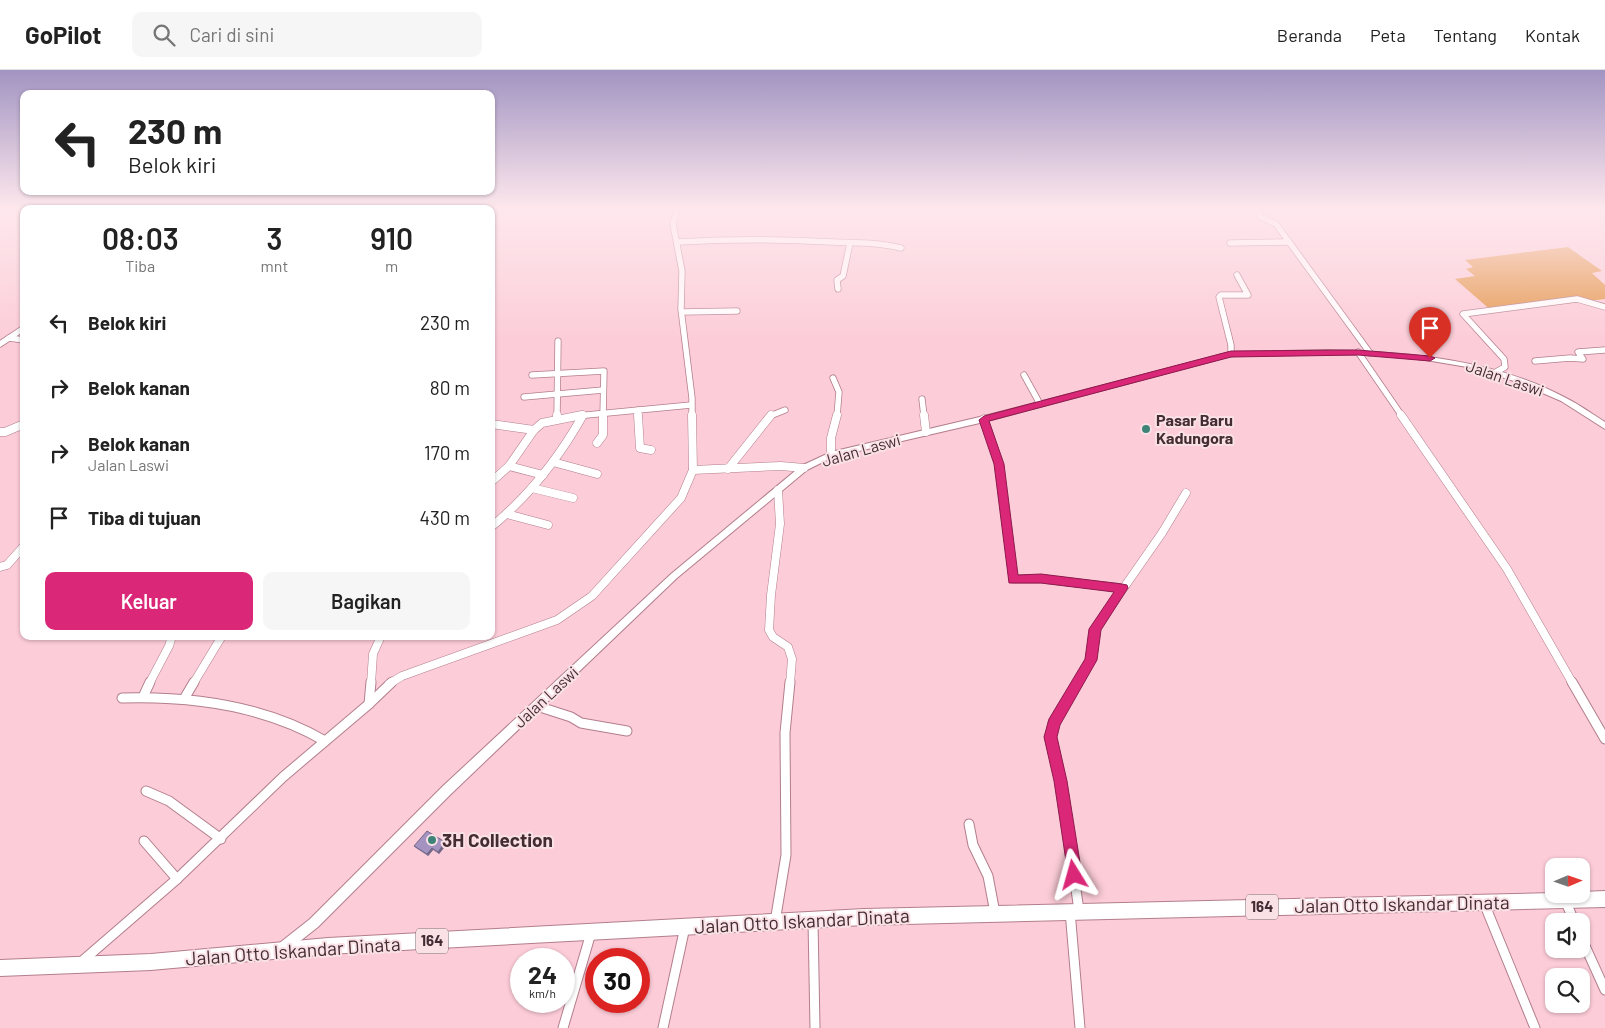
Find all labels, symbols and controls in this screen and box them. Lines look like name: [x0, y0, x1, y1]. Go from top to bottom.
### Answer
search box: [132, 12, 482, 57]
text: GoPilot: [25, 20, 102, 49]
icon: search: [150, 21, 178, 49]
text: Cari di sini: [190, 23, 274, 46]
text: Beranda: [1277, 24, 1342, 46]
text: Peta: [1370, 24, 1406, 46]
text: Tentang: [1434, 24, 1497, 46]
text: Kontak: [1525, 24, 1580, 46]
text: 230 m: [128, 109, 222, 151]
icon: left: [45, 110, 110, 175]
text: Belok kiri: [128, 151, 216, 177]
text: 08:03: [102, 220, 179, 256]
text: 3: [266, 220, 282, 256]
text: 910: [370, 220, 413, 256]
text: Tiba: [125, 256, 155, 275]
text: mnt: [261, 256, 288, 275]
text: m: [385, 256, 398, 275]
pin: [1409, 307, 1451, 358]
icon: left: [45, 309, 73, 337]
text: Belok kiri: [88, 311, 166, 334]
text: 230 m: [420, 311, 470, 334]
icon: arrive: [1416, 314, 1444, 342]
street label: Jalan Laswi: [1464, 355, 1547, 400]
icon: right: [45, 374, 73, 402]
text: Belok kanan: [88, 376, 190, 399]
text: 80 m: [430, 376, 470, 399]
place label: Pasar Baru Kadungora: [1156, 410, 1233, 447]
marker: Pasar Baru Kadungora: [1140, 423, 1152, 435]
street label: Jalan Laswi: [819, 429, 902, 470]
text: Belok kanan: [88, 432, 190, 455]
icon: right: [45, 439, 73, 467]
text: 170 m: [424, 441, 470, 464]
text: Jalan Laswi: [88, 455, 169, 474]
icon: arrive: [45, 504, 73, 532]
text: Tiba di tujuan: [88, 506, 201, 529]
text: 430 m: [419, 506, 470, 529]
button: Keluar: [45, 572, 253, 630]
button: Bagikan: [263, 572, 470, 630]
street label: Jalan Laswi: [509, 662, 582, 731]
place label: 3H Collection: [442, 828, 553, 851]
marker: 3H Collection: [426, 834, 438, 846]
position arrow: [1047, 848, 1099, 900]
north arrow: [1545, 858, 1590, 902]
map controls: [1545, 858, 1590, 1013]
street label: Jalan Otto Iskandar Dinata: [1294, 890, 1510, 917]
road number: 164: [1246, 894, 1278, 920]
street label: Jalan Otto Iskandar Dinata: [694, 903, 910, 938]
button: sound: [1545, 913, 1590, 958]
road number: 164: [416, 928, 448, 954]
street label: Jalan Otto Iskandar Dinata: [185, 932, 401, 969]
speed limit sign: 30: [585, 948, 650, 1013]
text: 24: [528, 959, 557, 989]
button: search: [1545, 968, 1590, 1013]
text: km/h: [529, 986, 556, 1000]

